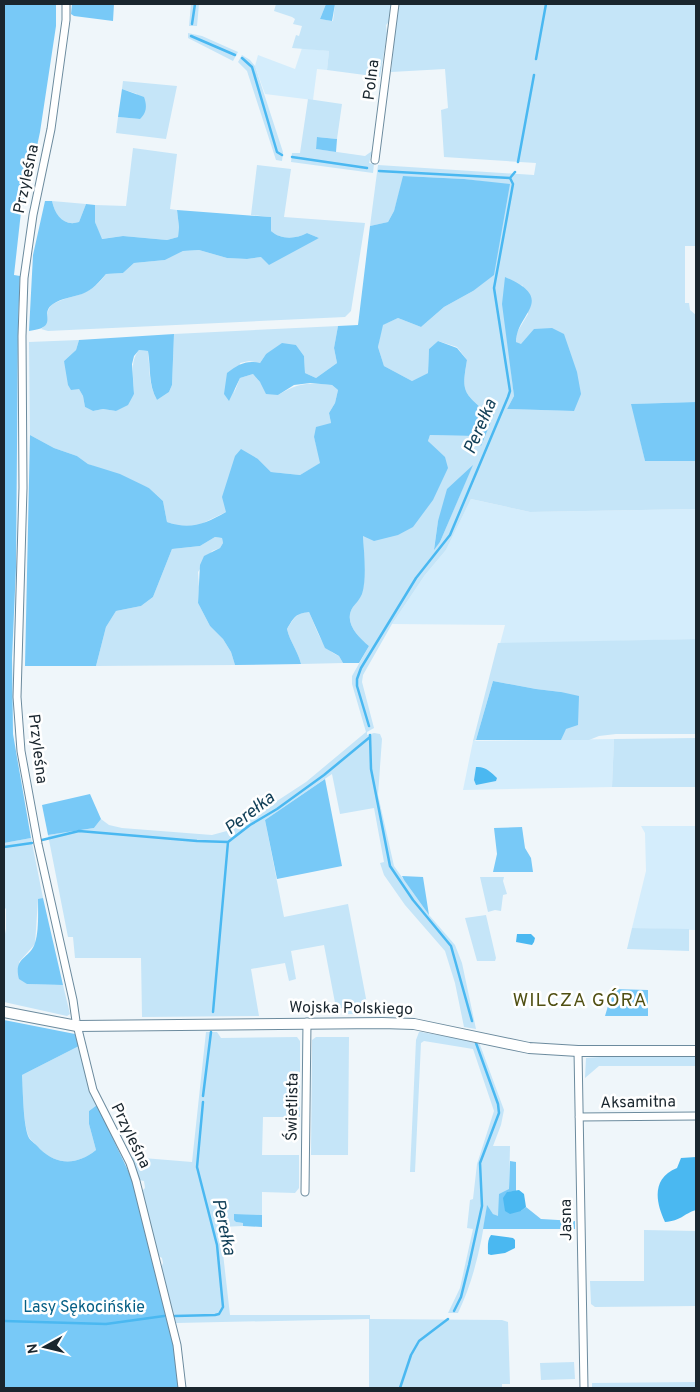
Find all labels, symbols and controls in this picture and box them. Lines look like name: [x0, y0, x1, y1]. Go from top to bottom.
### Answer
street label: Polna: [360, 59, 384, 101]
street label: Przyleśna: [10, 143, 44, 215]
water label: Perełka: [459, 395, 503, 458]
street label: Przyleśna: [23, 713, 51, 785]
water label: Perełka: [220, 787, 280, 841]
district label: WILCZA GÓRA: [512, 988, 648, 1013]
street label: Wojska Polskiego: [289, 998, 413, 1020]
street label: Świetlista: [280, 1072, 304, 1141]
street label: Aksamitna: [600, 1092, 676, 1114]
street label: Przyleśna: [106, 1100, 154, 1172]
water label: Perełka: [206, 1196, 240, 1258]
street label: Jasna: [557, 1199, 577, 1241]
park label: Lasy Sękocińskie: [23, 1298, 145, 1318]
north arrow: [20, 1322, 70, 1372]
text: N: [24, 1342, 43, 1355]

